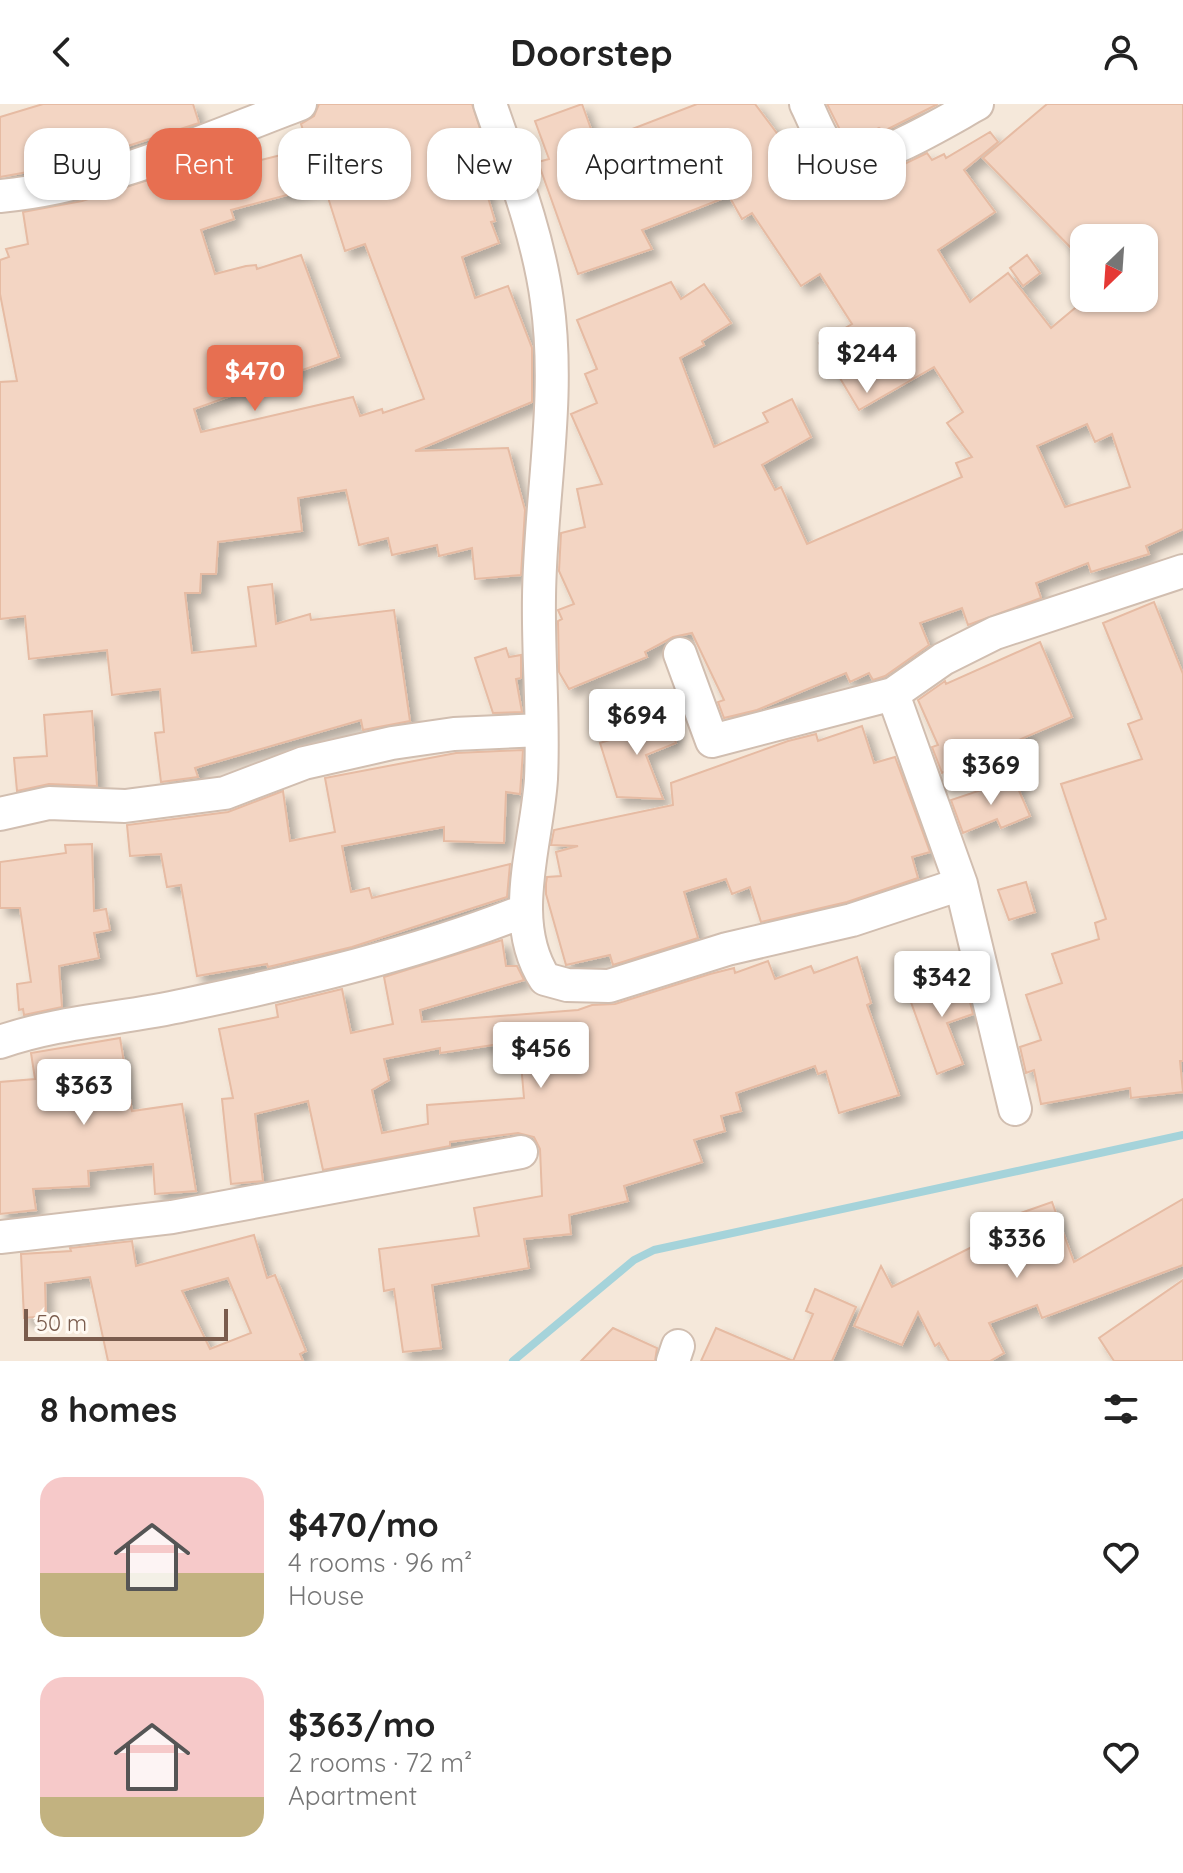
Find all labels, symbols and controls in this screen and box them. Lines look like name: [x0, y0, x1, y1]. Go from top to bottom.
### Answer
icon: back: [40, 30, 84, 74]
text: Doorstep: [510, 30, 673, 75]
icon: person: [1099, 30, 1143, 74]
chip: Buy: [24, 128, 130, 200]
chip: Rent: [146, 128, 262, 200]
chip: Filters: [278, 128, 411, 200]
chip: New: [427, 128, 541, 200]
chip: Apartment: [557, 128, 752, 200]
chip: House: [768, 128, 906, 200]
north arrow: [1070, 224, 1158, 312]
map controls: [1070, 224, 1158, 312]
pin: $244: [820, 327, 914, 395]
text: $244: [837, 336, 897, 369]
pin: $470: [208, 345, 302, 413]
text: $470: [225, 354, 285, 387]
pin: $694: [590, 689, 684, 757]
text: $694: [607, 698, 667, 731]
pin: $369: [944, 739, 1038, 807]
text: $369: [962, 748, 1020, 781]
pin: $342: [895, 951, 989, 1019]
text: $342: [912, 960, 972, 993]
pin: $456: [494, 1022, 588, 1090]
text: $456: [511, 1031, 571, 1064]
pin: $363: [37, 1059, 131, 1127]
text: $363: [55, 1068, 113, 1101]
pin: $336: [970, 1212, 1064, 1280]
text: $336: [988, 1221, 1046, 1254]
scale bar: [24, 1305, 228, 1341]
text: 50 m: [36, 1309, 87, 1337]
icon: filters: [1099, 1387, 1143, 1431]
text: 8 homes: [40, 1388, 177, 1431]
text: $470/mo: [288, 1503, 439, 1546]
icon: home: [104, 1509, 200, 1605]
icon: heart: [1099, 1535, 1143, 1579]
text: 4 rooms · 96 m²: [288, 1546, 472, 1579]
text: House: [288, 1579, 364, 1612]
text: $363/mo: [288, 1703, 436, 1746]
icon: home: [104, 1709, 200, 1805]
icon: heart: [1099, 1735, 1143, 1779]
text: 2 rooms · 72 m²: [288, 1746, 472, 1779]
text: Apartment: [288, 1779, 417, 1812]

